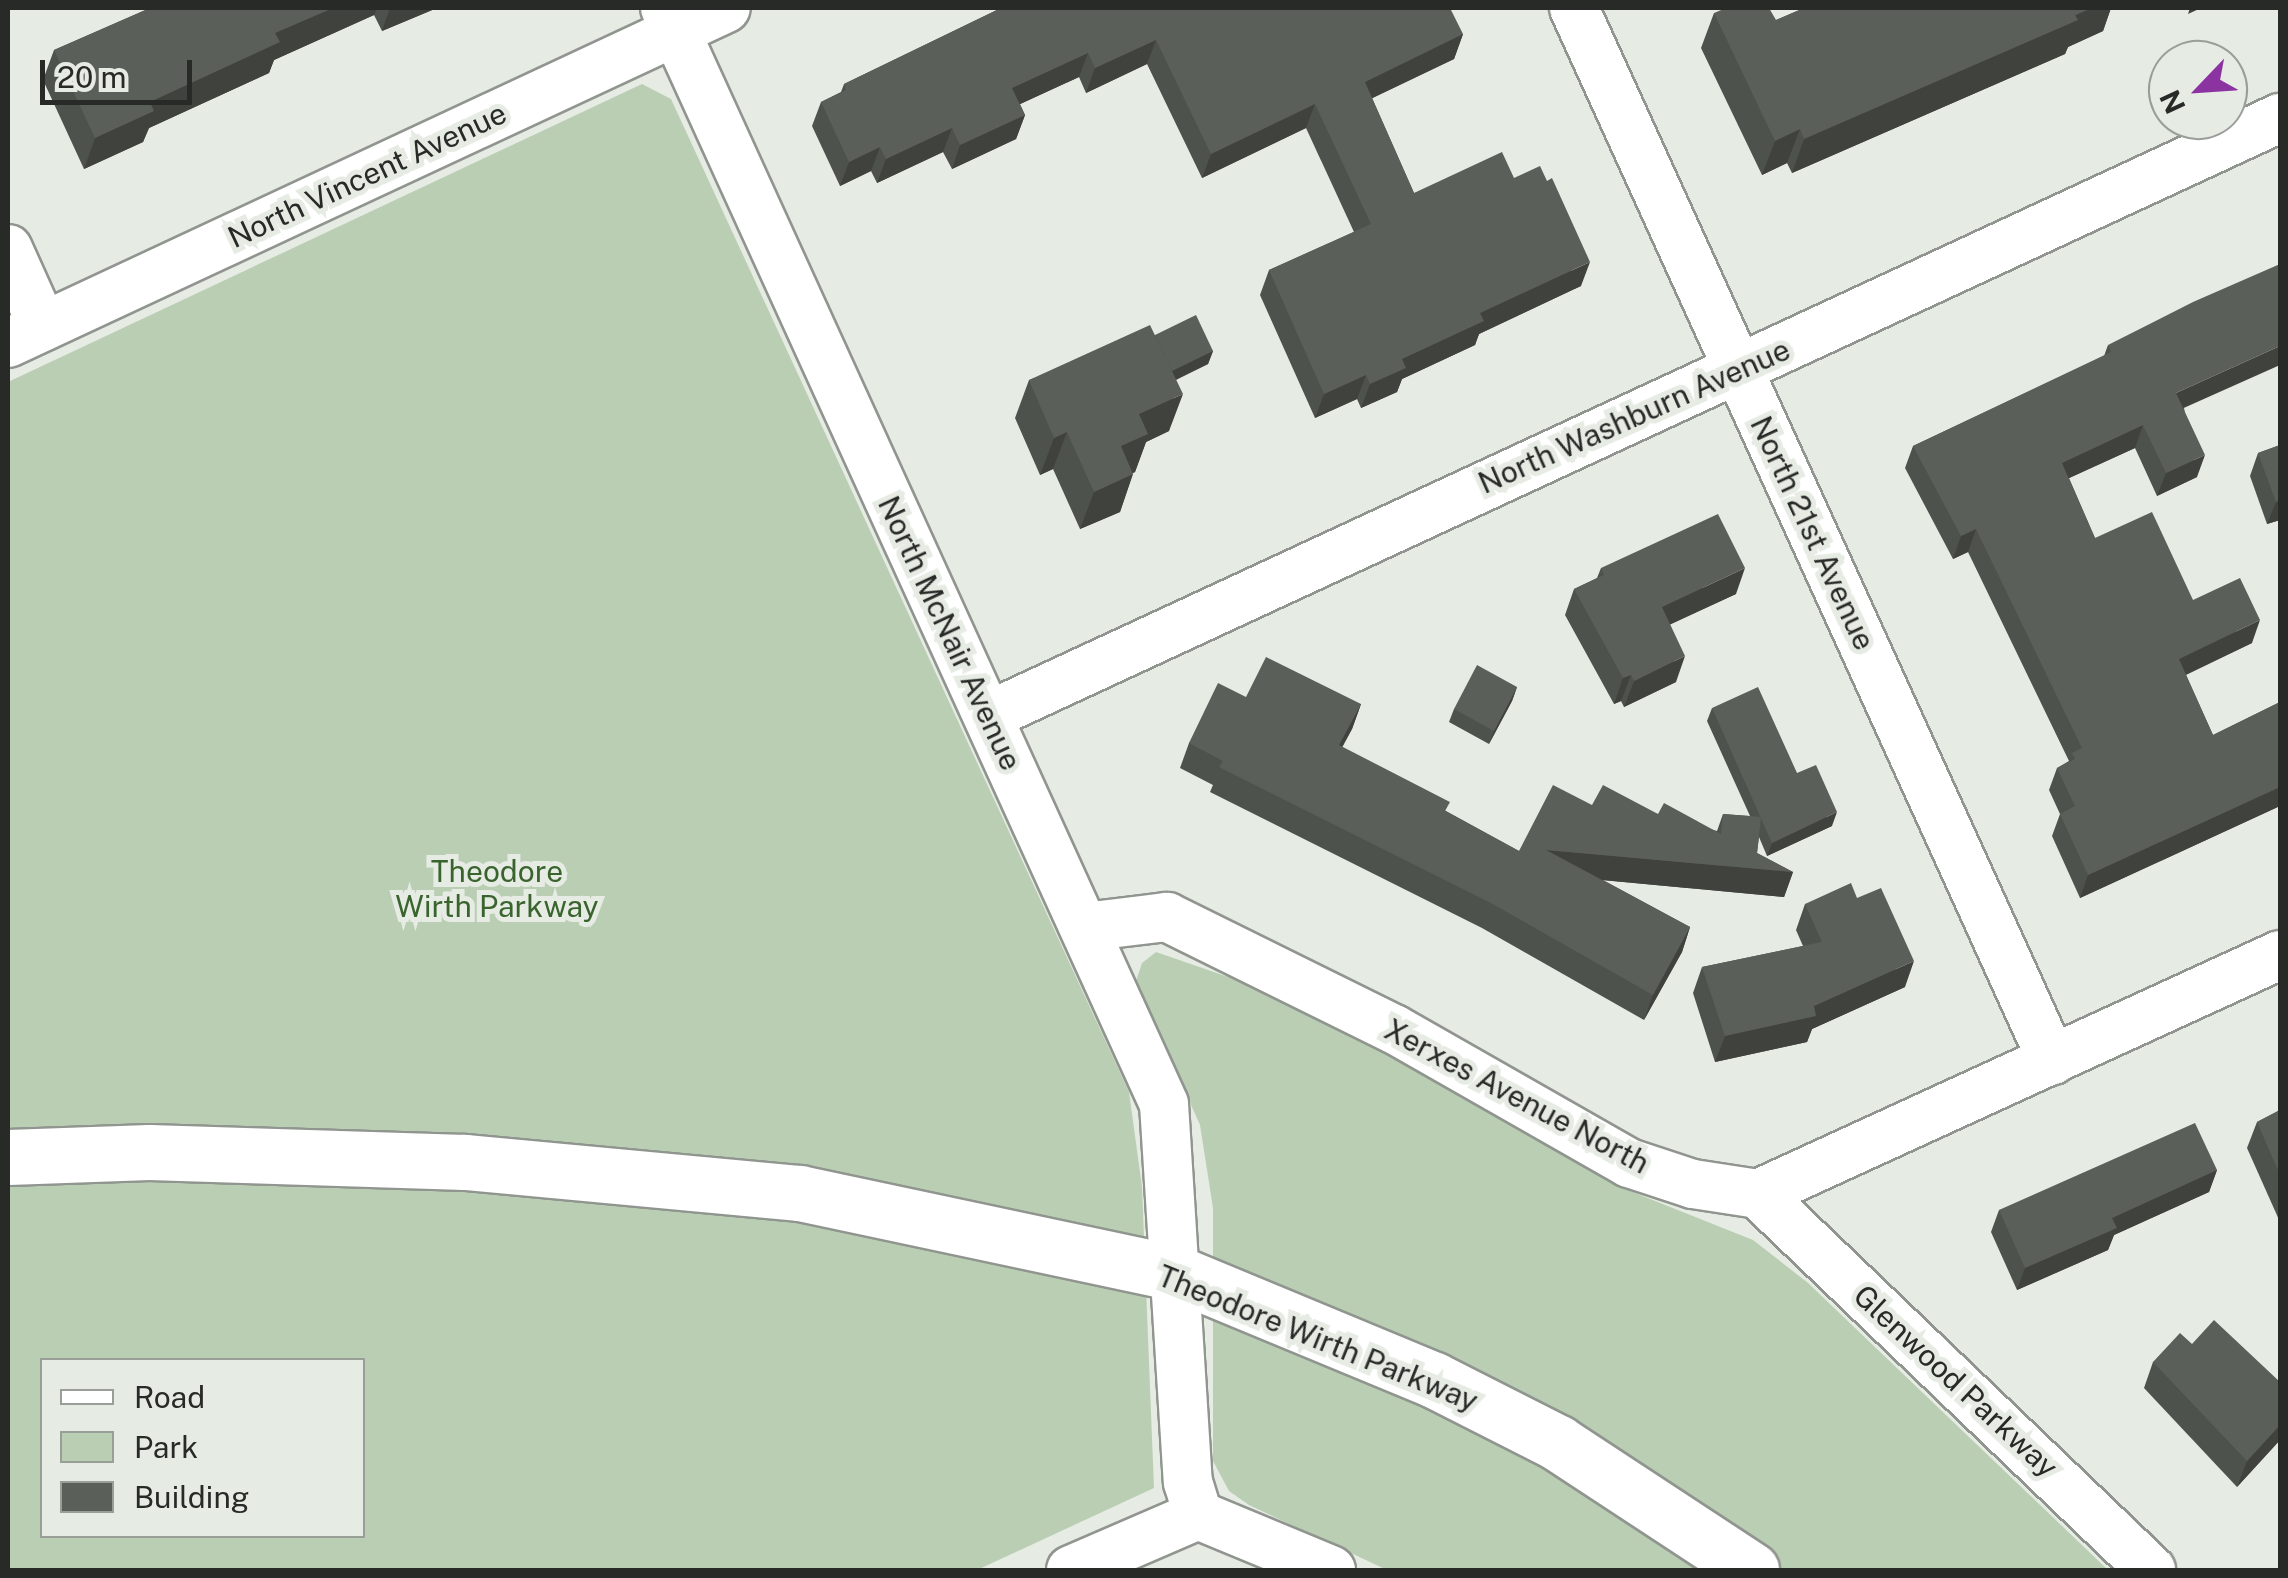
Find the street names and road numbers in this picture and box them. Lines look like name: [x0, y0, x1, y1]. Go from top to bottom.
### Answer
street label: North Vincent Avenue: [222, 94, 512, 256]
street label: North Washburn Avenue: [1472, 331, 1796, 501]
street label: North 21st Avenue: [1743, 410, 1883, 656]
street label: North McNair Avenue: [871, 490, 1029, 776]
street label: Xerxes Avenue North: [1378, 1011, 1656, 1181]
street label: Theodore Wirth Parkway: [1152, 1257, 1484, 1419]
street label: Glenwood Parkway: [1846, 1277, 2066, 1485]

